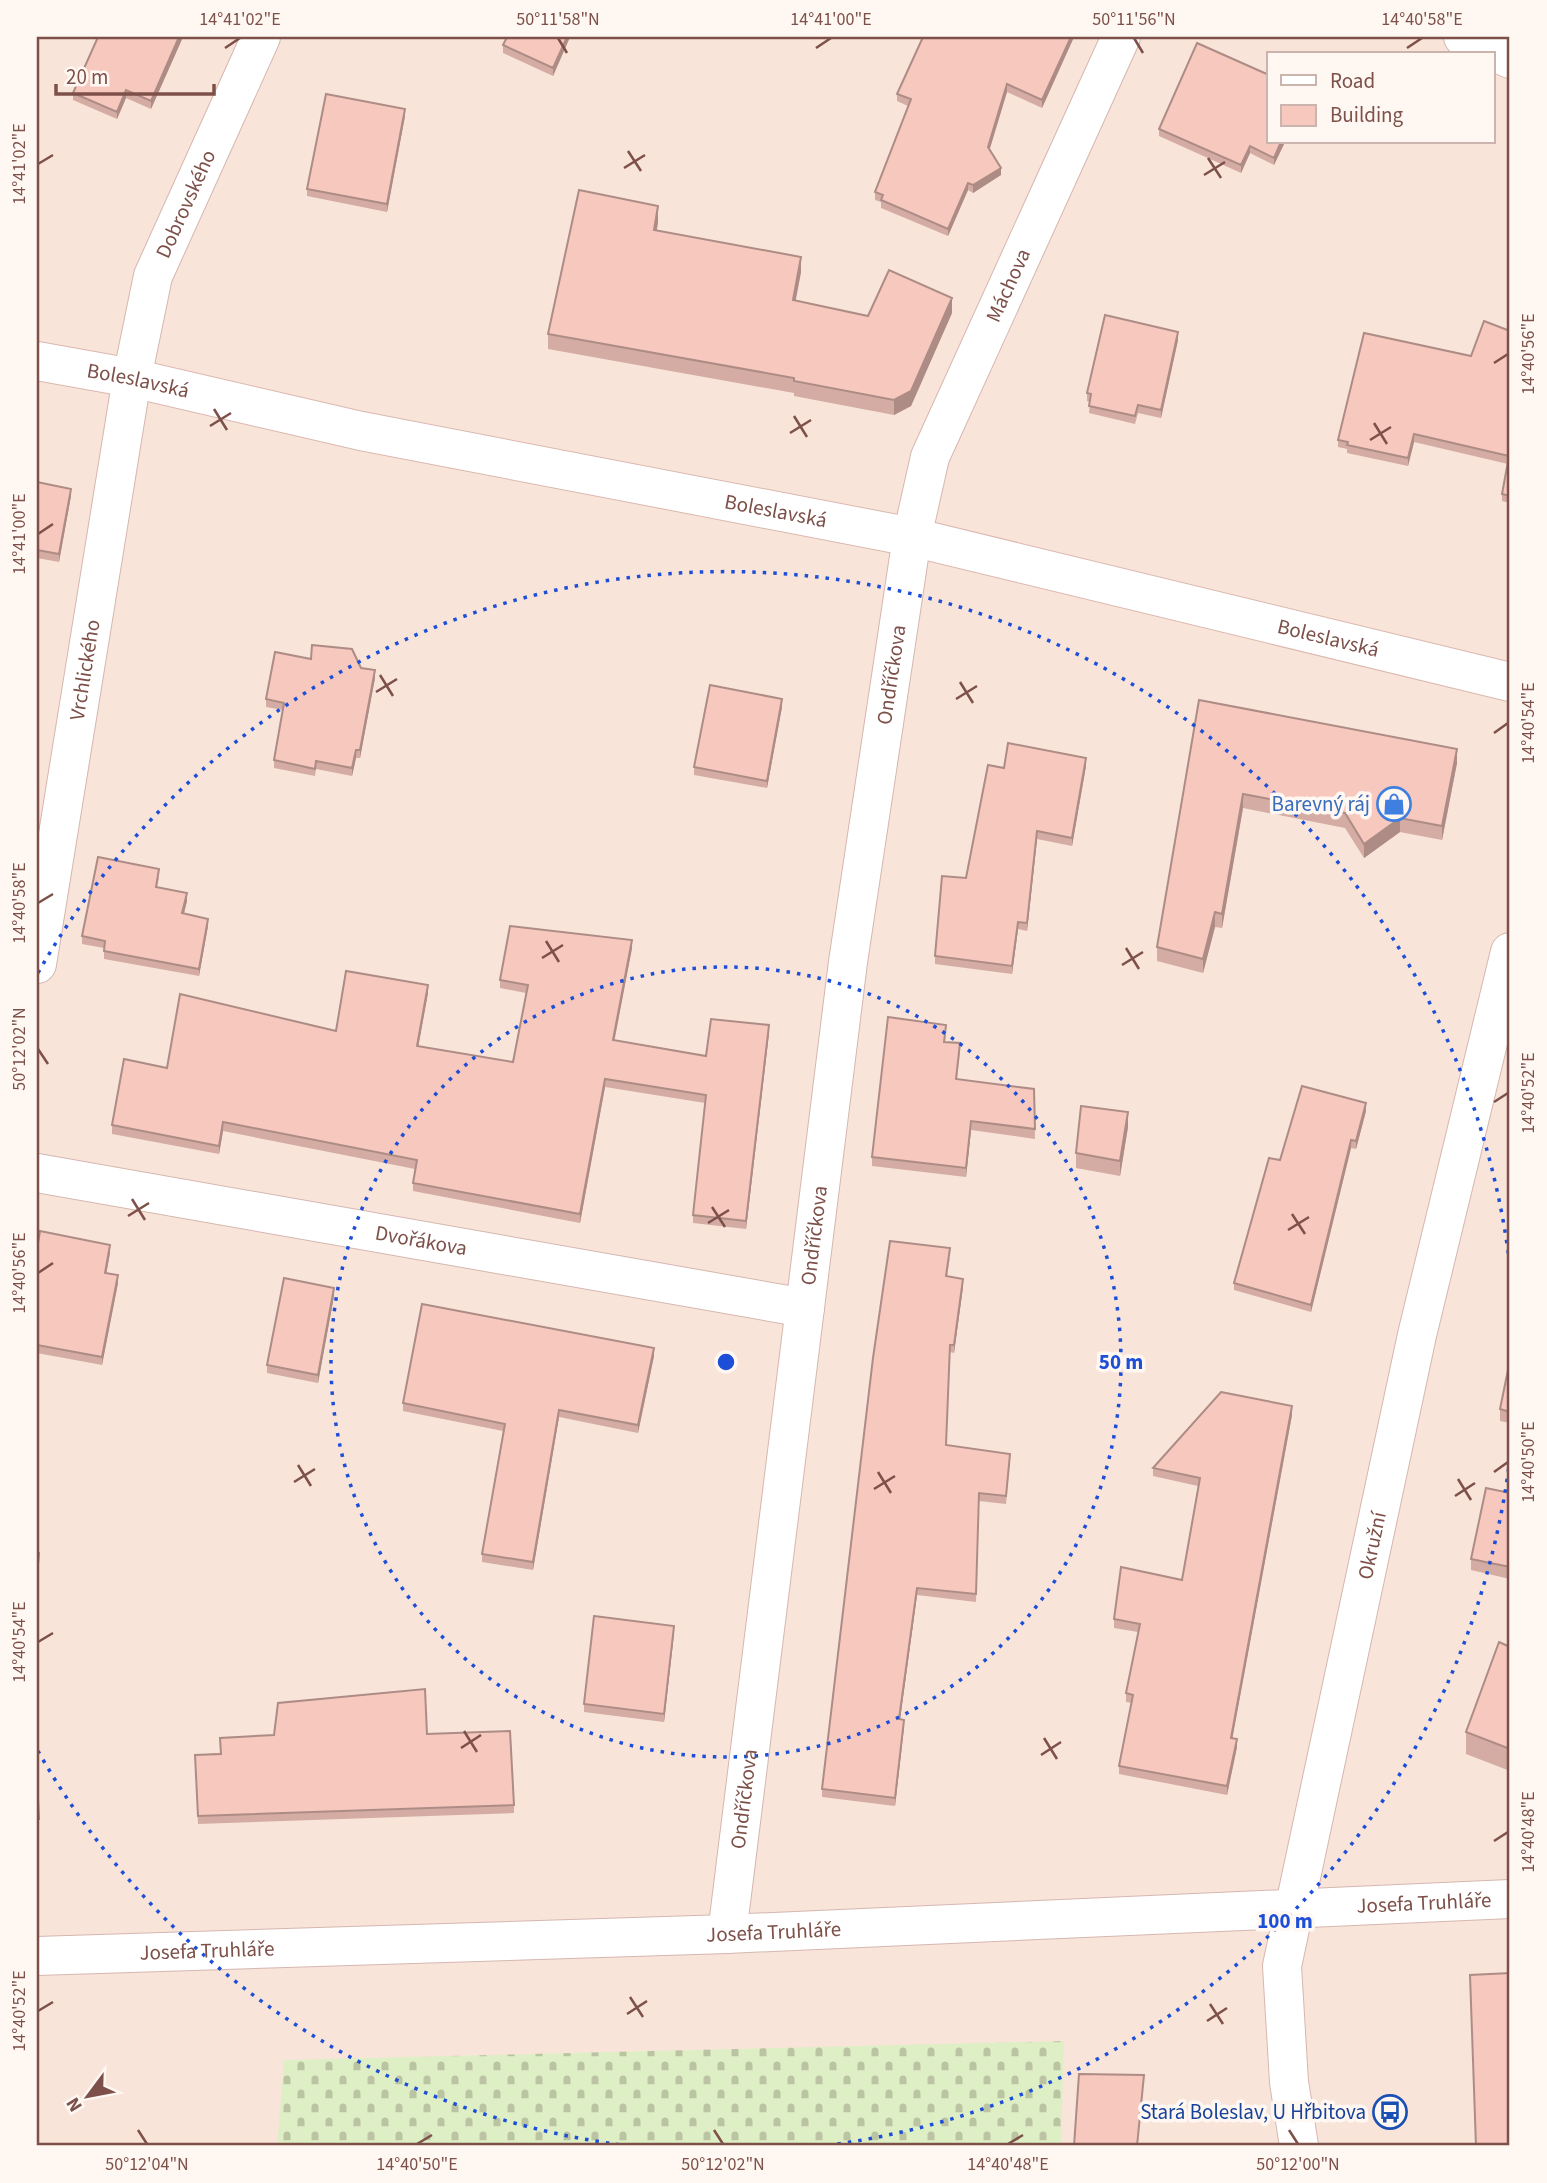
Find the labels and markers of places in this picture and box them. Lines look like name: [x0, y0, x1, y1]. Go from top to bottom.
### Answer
shop icon: Barevný ráj: [1375, 785, 1413, 823]
place label: Barevný ráj: [1272, 789, 1370, 819]
centre of rings: [714, 1350, 738, 1374]
bus stop icon: Stará Boleslav, U Hřbitova: [1371, 2093, 1409, 2131]
place label: Stará Boleslav, U Hřbitova: [1140, 2097, 1366, 2127]

